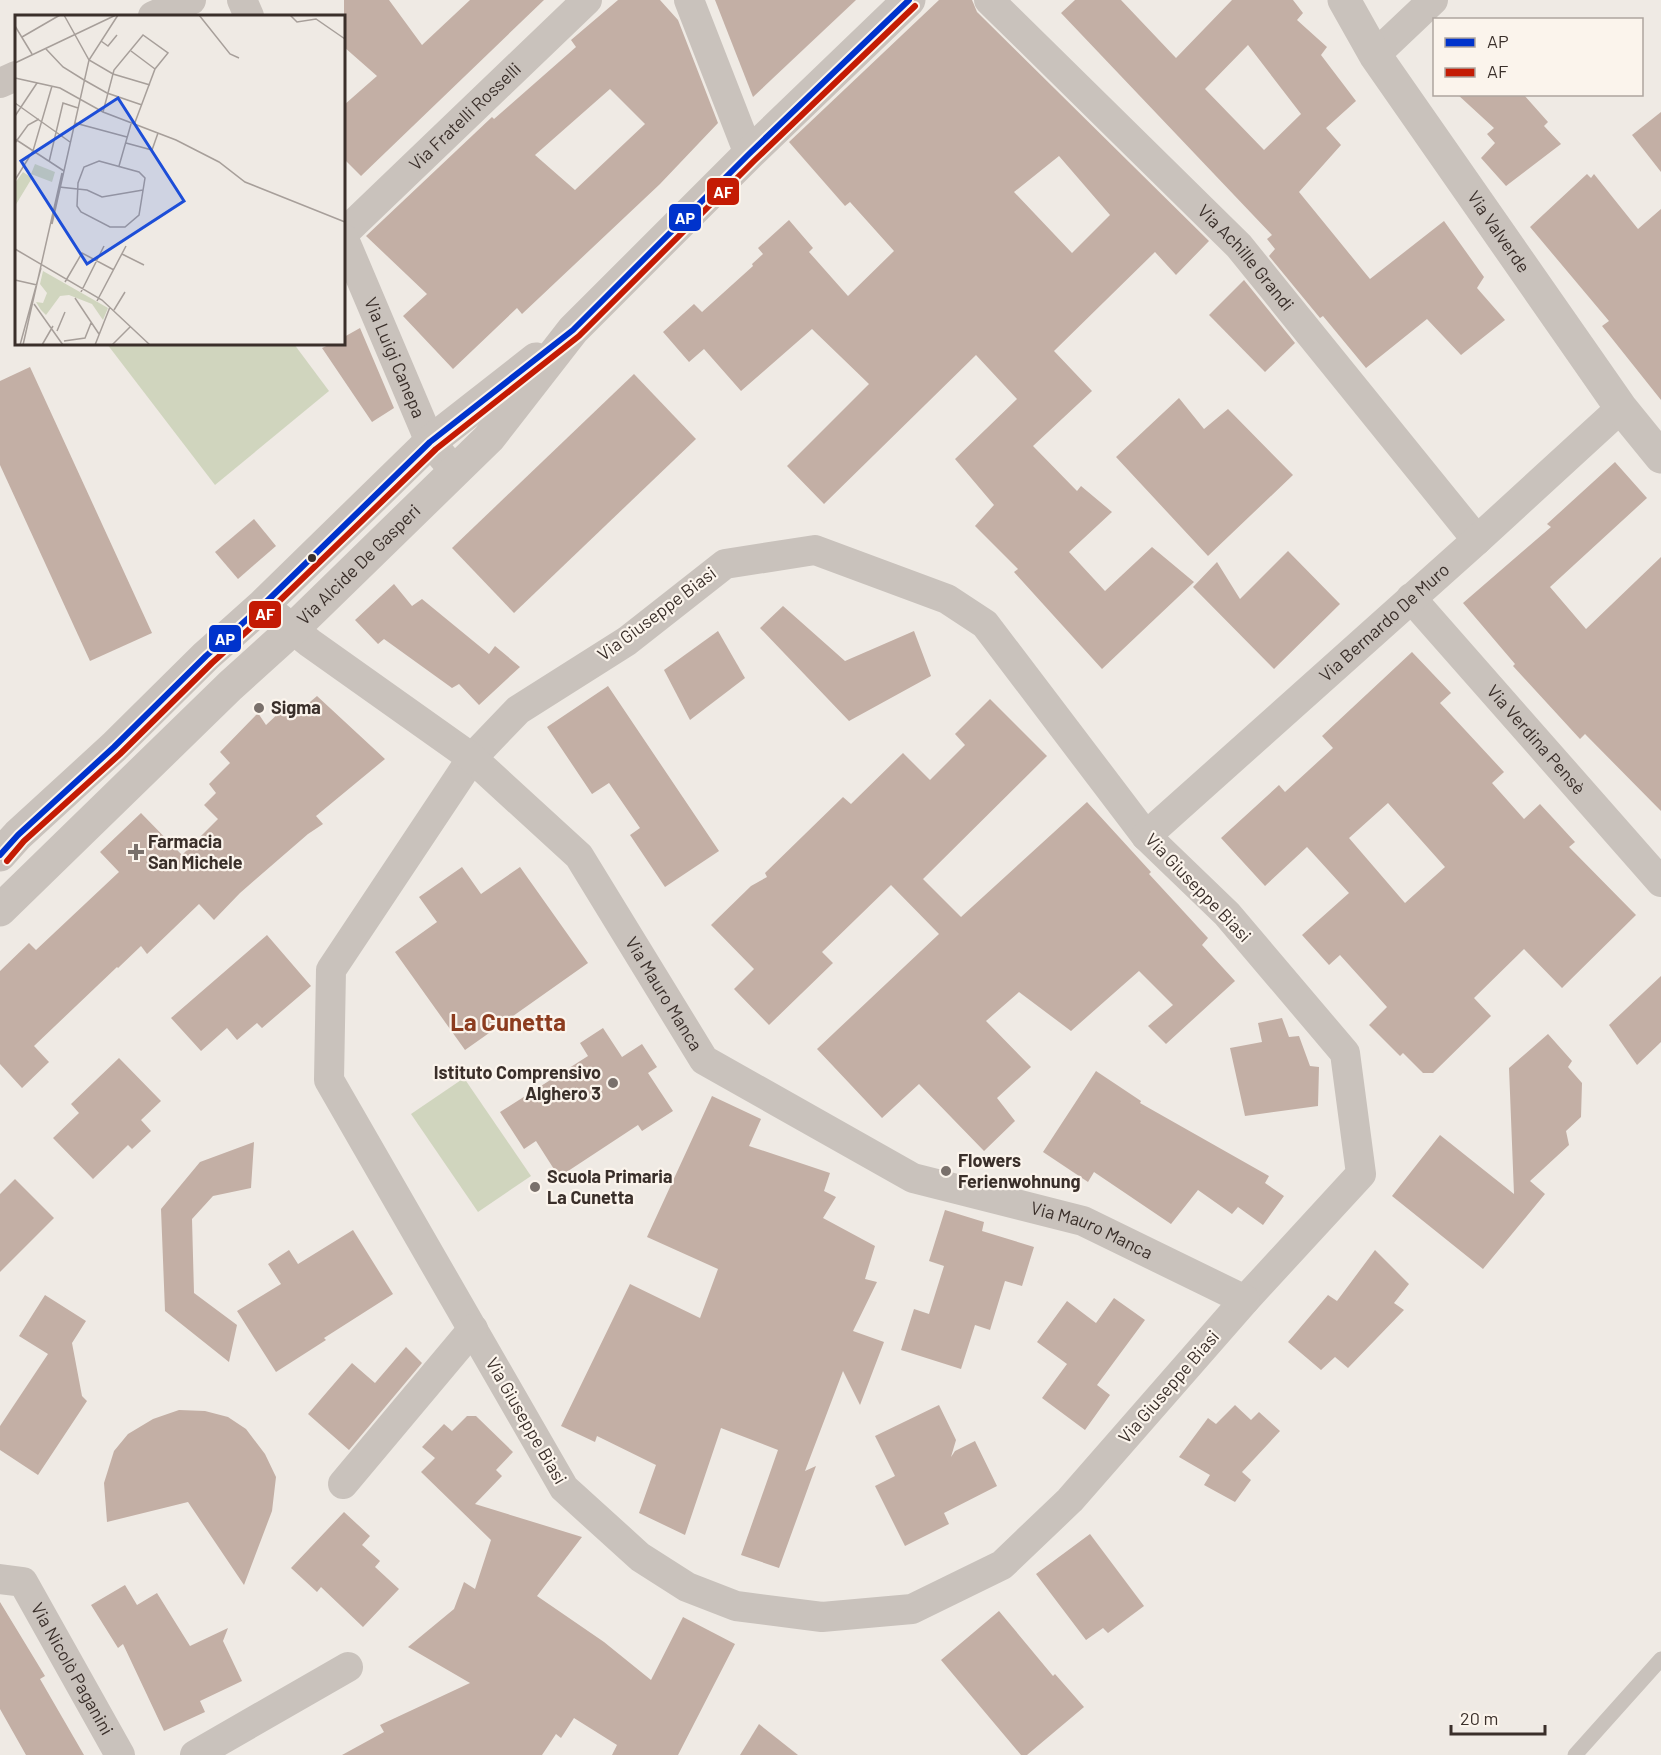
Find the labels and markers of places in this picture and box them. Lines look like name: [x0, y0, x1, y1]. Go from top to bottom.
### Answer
unlabelled marker: [306, 552, 318, 564]
place label: Sigma: [271, 696, 321, 718]
marker: Sigma: [252, 701, 266, 715]
place label: Farmacia San Michele: [148, 830, 243, 873]
marker: Farmacia San Michele: [129, 845, 143, 859]
place label: Istituto Comprensivo Alghero 3: [434, 1061, 601, 1104]
marker: Istituto Comprensivo Alghero 3: [606, 1076, 620, 1090]
place label: Flowers Ferienwohnung: [958, 1149, 1081, 1192]
marker: Flowers Ferienwohnung: [939, 1164, 953, 1178]
place label: Scuola Primaria La Cunetta: [547, 1165, 672, 1208]
marker: Scuola Primaria La Cunetta: [528, 1180, 542, 1194]

